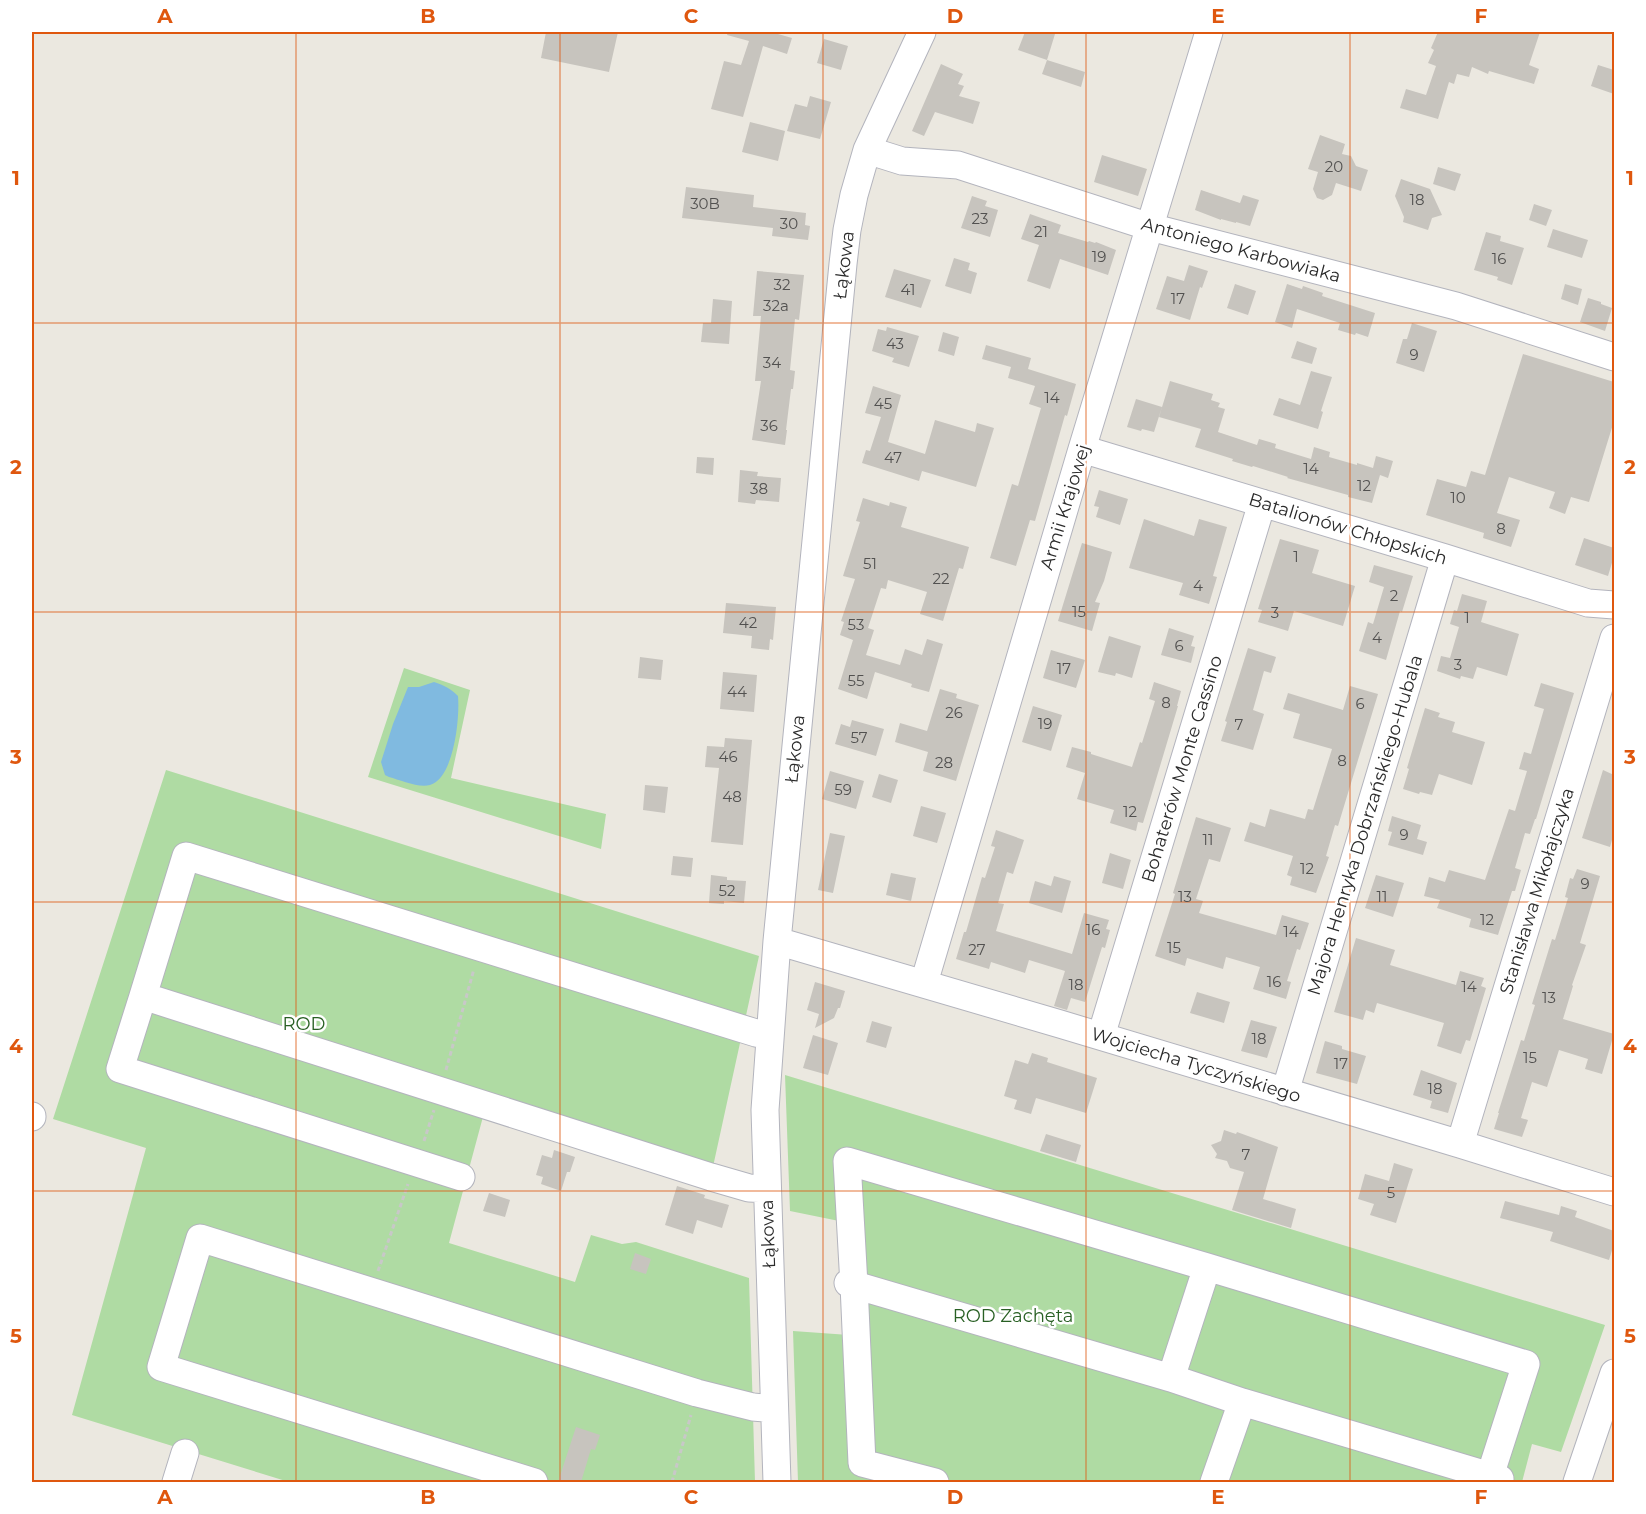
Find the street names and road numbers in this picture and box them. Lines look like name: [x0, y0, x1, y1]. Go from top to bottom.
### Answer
street label: Antoniego Karbowiaka: [1139, 213, 1343, 287]
street label: Łąkowa: [829, 230, 859, 300]
street label: Armii Krajowej: [1035, 441, 1095, 573]
street label: Batalionów Chłopskich: [1246, 488, 1450, 570]
street label: Majora Henryka Dobrzańskiego-Hubala: [1303, 652, 1427, 998]
street label: Bohaterów Monte Cassino: [1137, 653, 1227, 885]
street label: Łąkowa: [780, 714, 810, 784]
street label: Stanisława Mikołajczyka: [1495, 785, 1579, 997]
street label: Wojciecha Tyczyńskiego: [1089, 1023, 1303, 1107]
street label: Łąkowa: [756, 1199, 780, 1269]

